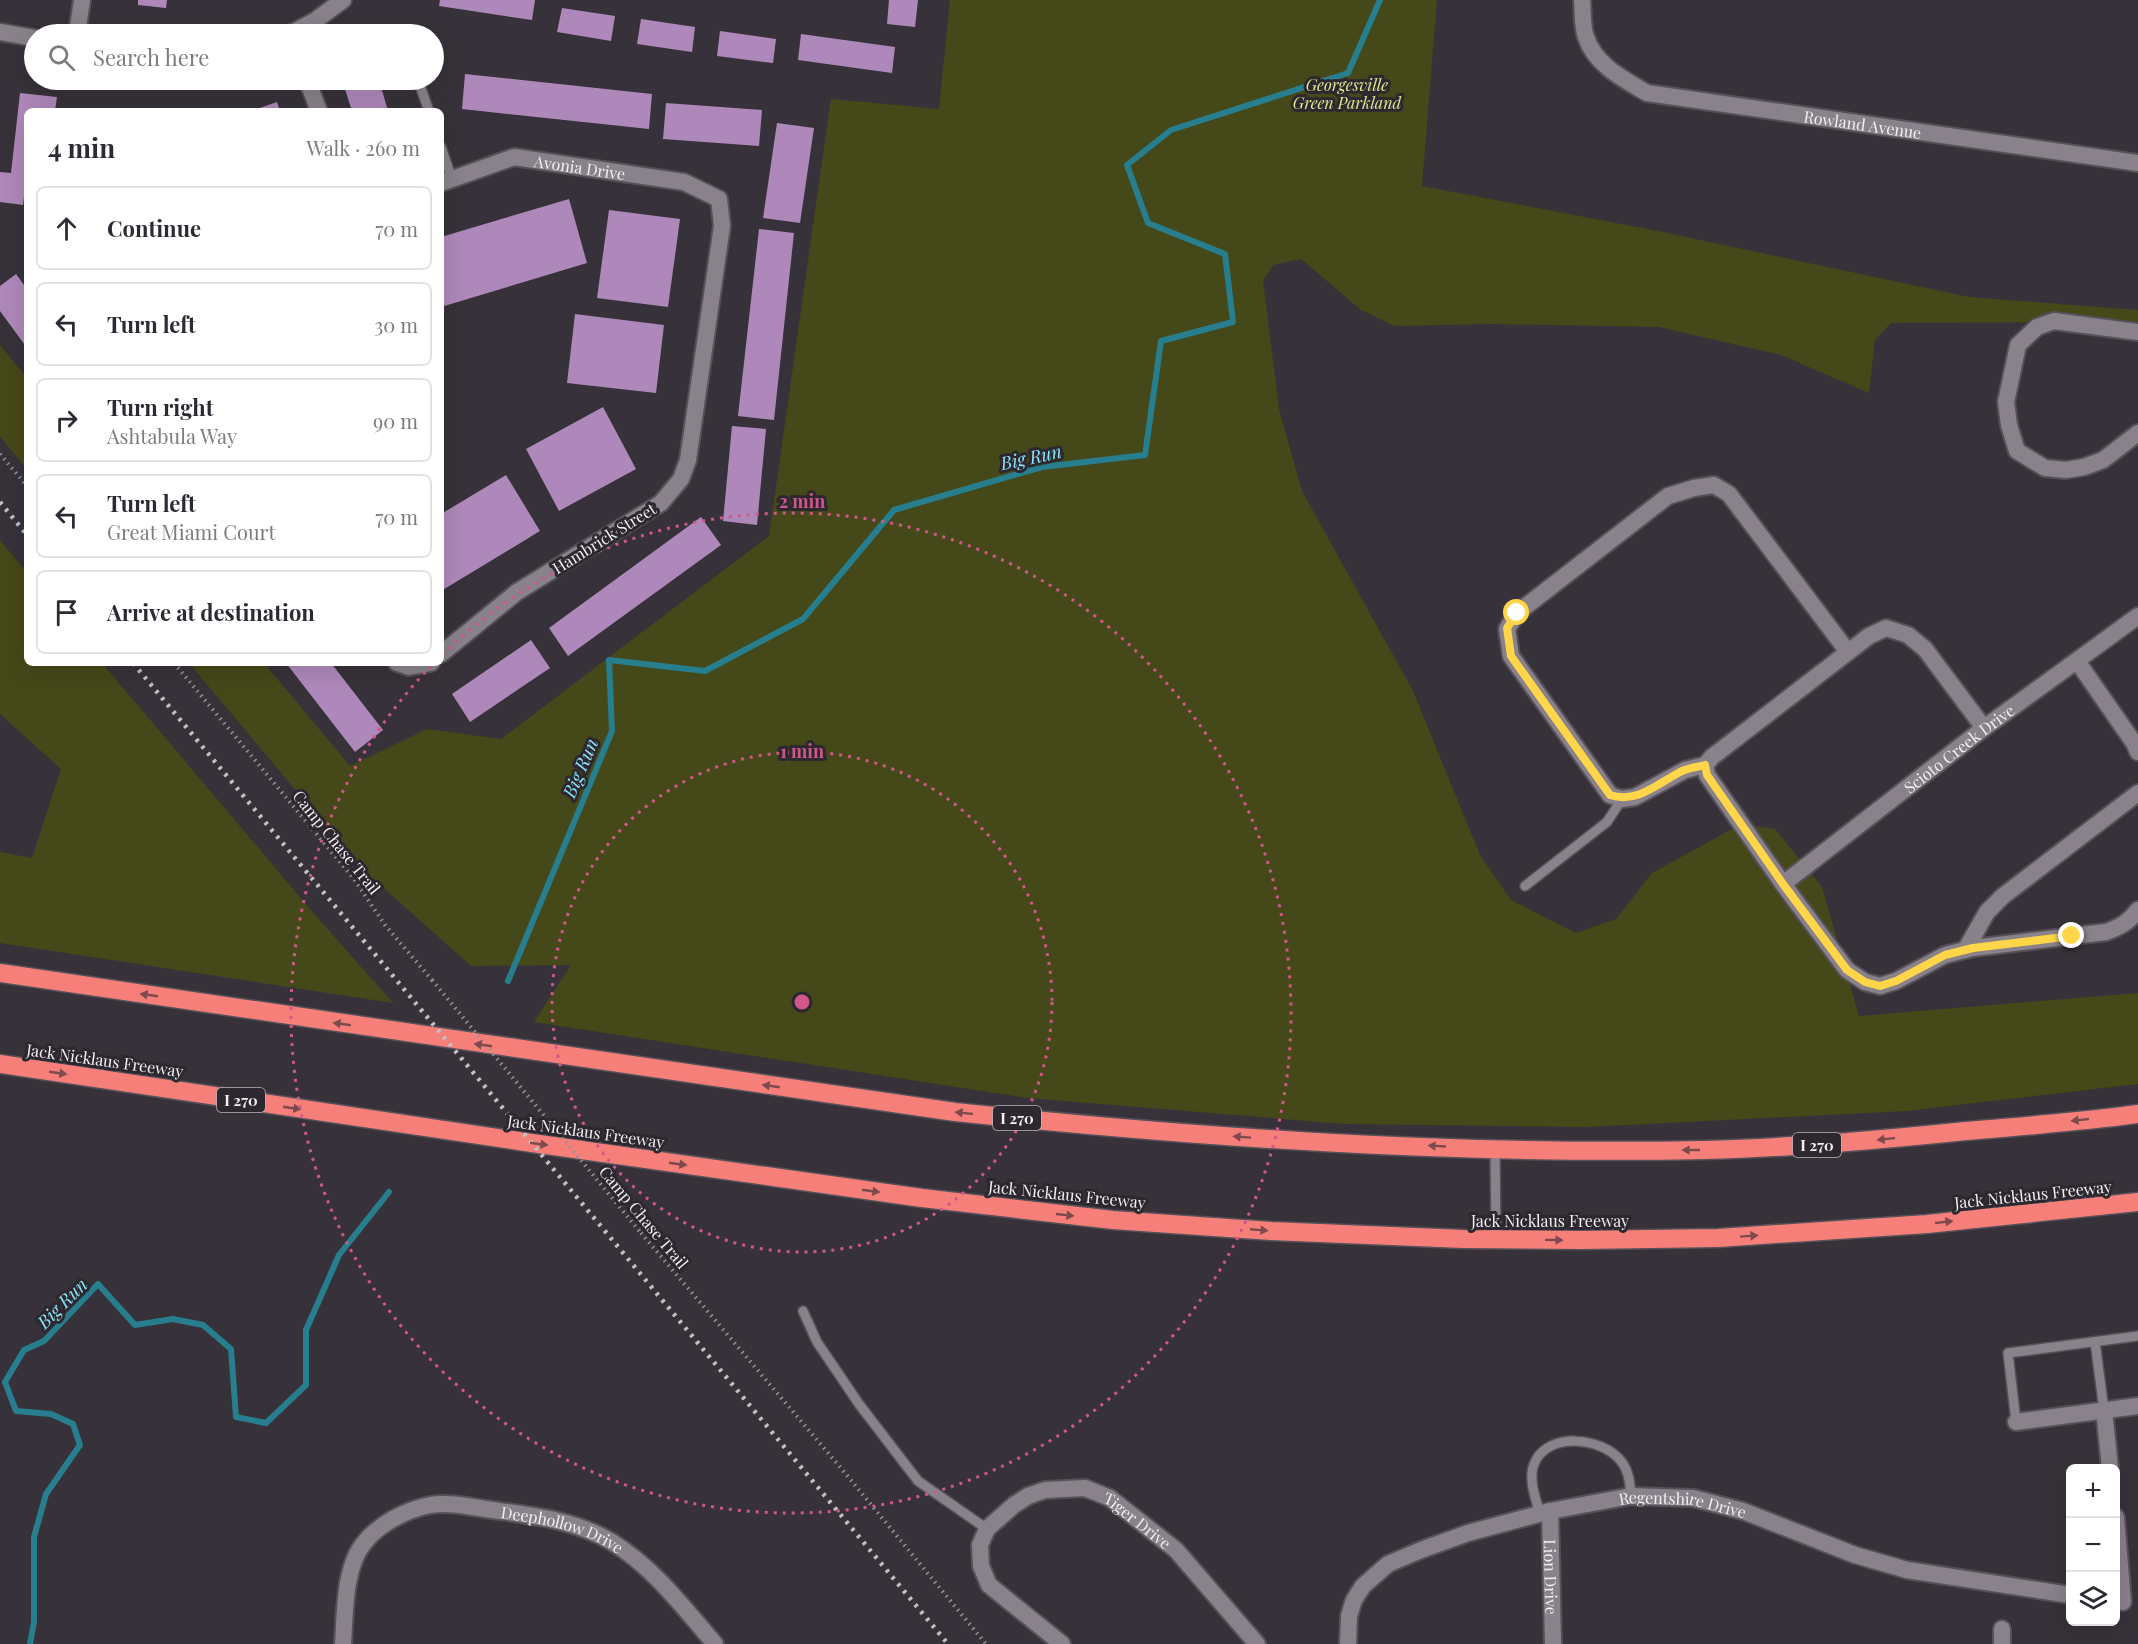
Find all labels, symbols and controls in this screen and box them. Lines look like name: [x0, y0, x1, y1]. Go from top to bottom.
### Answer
search box: [24, 24, 444, 90]
icon: search: [45, 41, 78, 74]
text: Search here: [93, 42, 209, 72]
park label: Georgesville Green Parkland: [1293, 74, 1402, 113]
street label: Rowland Avenue: [1802, 105, 1923, 143]
text: 4 min: [48, 130, 115, 165]
text: Walk · 260 m: [307, 134, 420, 161]
street label: Avonia Drive: [532, 149, 627, 184]
icon: ahead: [50, 212, 83, 245]
text: Continue: [107, 213, 201, 243]
text: 70 m: [375, 215, 418, 242]
icon: left: [50, 308, 83, 341]
text: Turn left: [107, 309, 196, 339]
text: 30 m: [374, 311, 418, 338]
text: Turn right: [107, 392, 213, 422]
icon: right: [50, 404, 83, 437]
text: 90 m: [373, 407, 418, 434]
text: Ashtabula Way: [107, 422, 237, 449]
water label: Big Run: [997, 439, 1064, 475]
text: Turn left: [107, 488, 196, 518]
text: 2 min: [779, 489, 825, 513]
street label: Hambrick Street: [548, 498, 660, 578]
icon: left: [50, 500, 83, 533]
text: 70 m: [375, 503, 418, 530]
text: Great Miami Court: [107, 518, 276, 545]
icon: arrive: [50, 596, 83, 629]
text: Arrive at destination: [107, 597, 315, 627]
route start: [1503, 599, 1529, 625]
street label: Scioto Creek Drive: [1899, 699, 2018, 797]
water label: Big Run: [556, 735, 603, 802]
text: 1 min: [780, 739, 824, 763]
street label: Camp Chase Trail: [289, 786, 386, 899]
route end: [2058, 922, 2084, 948]
one-way arrow: [140, 991, 159, 1000]
centre of rings: [792, 992, 812, 1012]
one-way arrow: [333, 1019, 352, 1028]
street label: Jack Nicklaus Freeway: [24, 1038, 185, 1081]
one-way arrow: [474, 1040, 493, 1049]
one-way arrow: [48, 1069, 67, 1078]
one-way arrow: [762, 1081, 781, 1090]
road number: I 270: [217, 1088, 265, 1112]
one-way arrow: [283, 1103, 302, 1112]
road number: I 270: [993, 1106, 1041, 1130]
one-way arrow: [955, 1108, 974, 1117]
street label: Jack Nicklaus Freeway: [505, 1109, 666, 1152]
one-way arrow: [2070, 1115, 2089, 1125]
one-way arrow: [1233, 1132, 1252, 1141]
road number: I 270: [1793, 1133, 1841, 1157]
one-way arrow: [1876, 1134, 1895, 1144]
one-way arrow: [530, 1140, 549, 1149]
one-way arrow: [1427, 1142, 1446, 1151]
one-way arrow: [1682, 1145, 1701, 1155]
one-way arrow: [669, 1159, 688, 1168]
street label: Camp Chase Trail: [595, 1161, 693, 1273]
street label: Jack Nicklaus Freeway: [986, 1175, 1147, 1213]
street label: Jack Nicklaus Freeway: [1952, 1175, 2113, 1213]
one-way arrow: [862, 1186, 881, 1195]
one-way arrow: [1055, 1210, 1074, 1219]
street label: Jack Nicklaus Freeway: [1470, 1210, 1629, 1231]
one-way arrow: [1934, 1218, 1953, 1227]
one-way arrow: [1250, 1225, 1269, 1235]
one-way arrow: [1740, 1231, 1759, 1241]
one-way arrow: [1545, 1235, 1564, 1245]
water label: Big Run: [31, 1273, 92, 1334]
map controls: [2066, 1464, 2120, 1626]
button: +: [2066, 1464, 2120, 1518]
street label: Regentshire Drive: [1617, 1485, 1749, 1522]
street label: Tiger Drive: [1101, 1486, 1176, 1553]
street label: Deephollow Drive: [500, 1501, 628, 1557]
button: −: [2066, 1518, 2120, 1572]
street label: Lion Drive: [1540, 1539, 1563, 1615]
button: layers: [2066, 1572, 2120, 1626]

